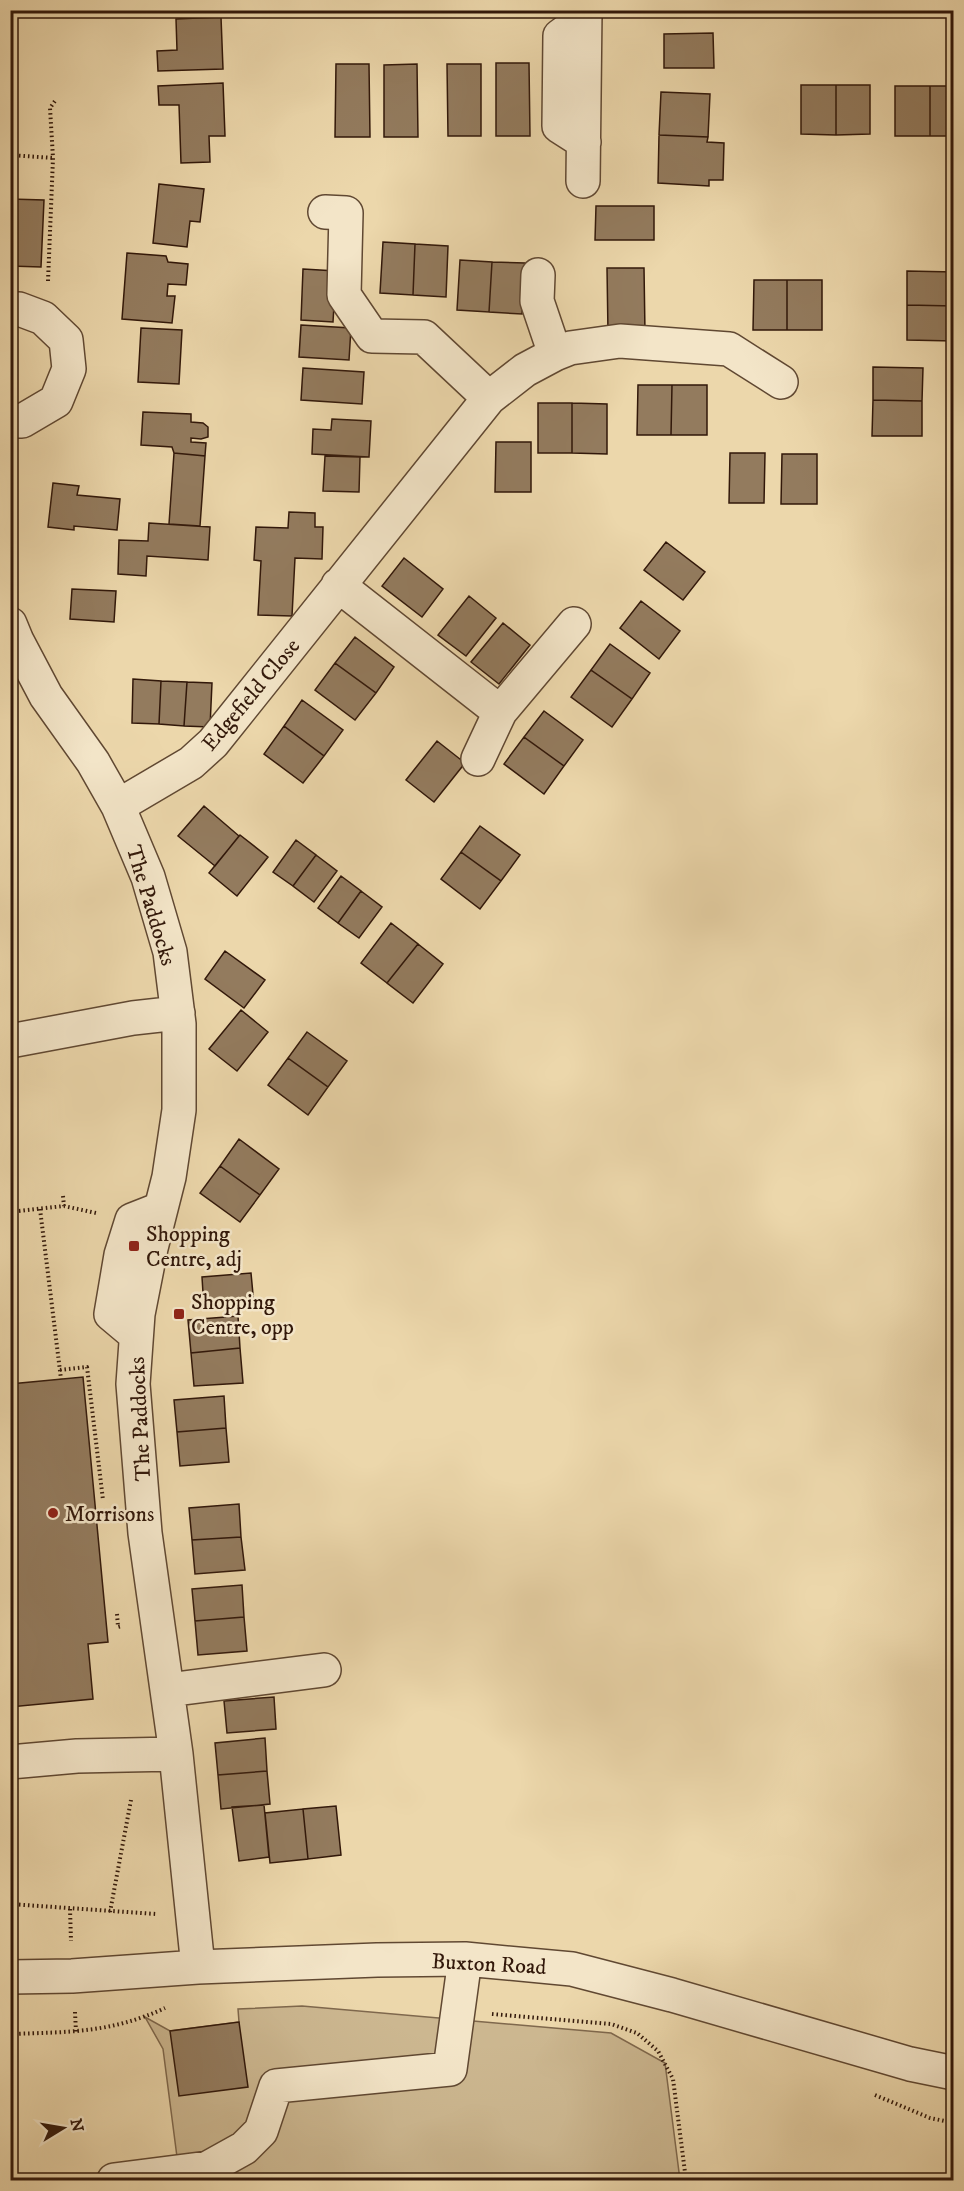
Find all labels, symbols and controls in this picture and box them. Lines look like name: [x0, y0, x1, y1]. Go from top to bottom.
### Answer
street label: Edgefield Close: [196, 633, 306, 757]
street label: The Paddocks: [119, 842, 182, 969]
place label: Shopping Centre, adj: [146, 1221, 242, 1273]
marker: Shopping Centre, adj: [127, 1239, 141, 1253]
place label: Shopping Centre, opp: [191, 1289, 294, 1341]
marker: Shopping Centre, opp: [172, 1307, 186, 1321]
street label: The Paddocks: [124, 1356, 157, 1482]
place label: Morrisons: [65, 1501, 154, 1528]
marker: Morrisons: [46, 1506, 60, 1520]
street label: Buxton Road: [431, 1948, 547, 1981]
north arrow: [33, 2098, 93, 2158]
text: N: [66, 2117, 88, 2134]

